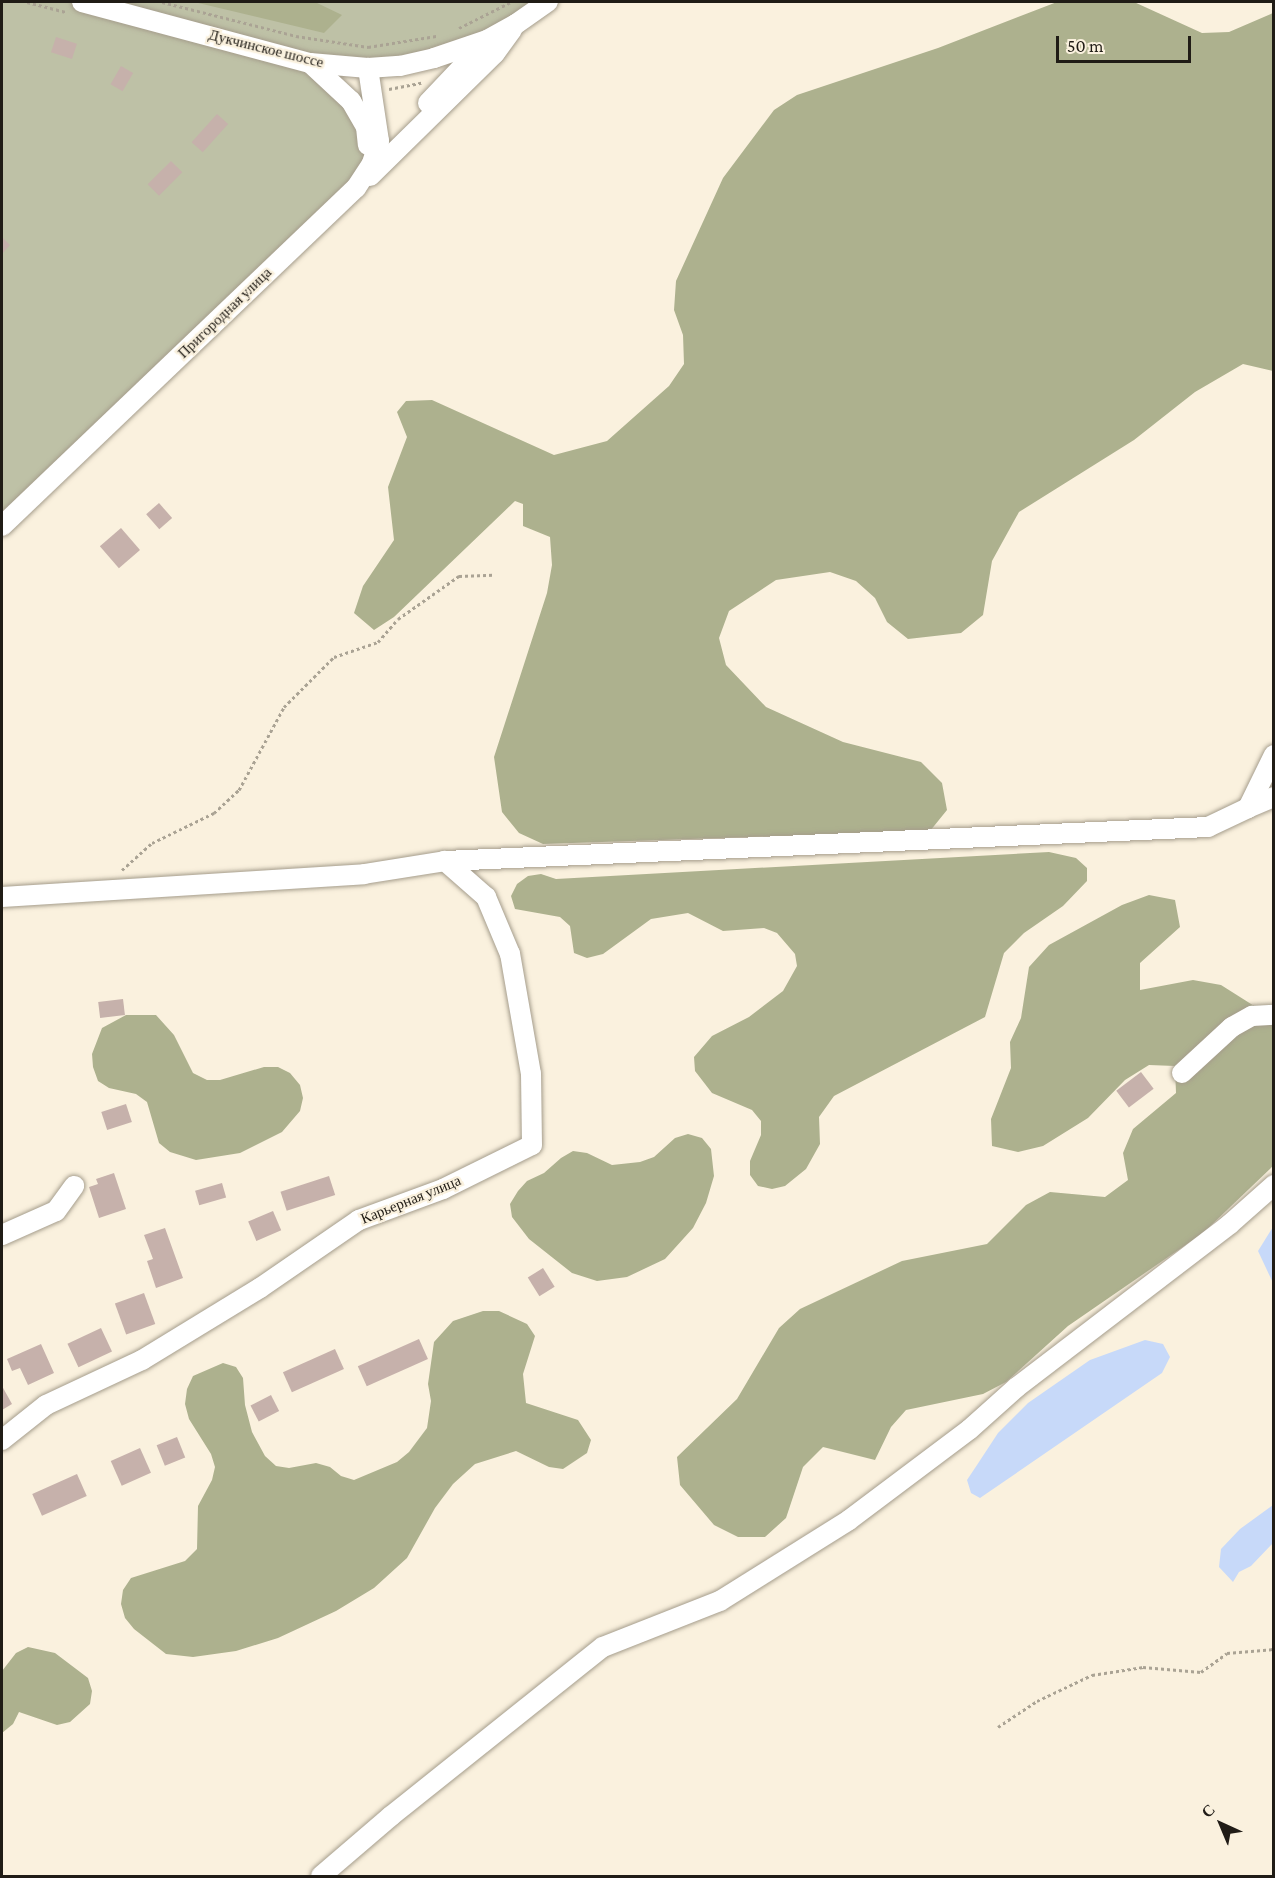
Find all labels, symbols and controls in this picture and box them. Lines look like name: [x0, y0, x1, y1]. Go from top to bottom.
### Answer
scale bar: [1059, 24, 1194, 62]
street label: Дукчинское шоссе: [207, 26, 325, 72]
text: 50 m: [1067, 36, 1104, 56]
street label: Пригородная улица: [174, 264, 276, 362]
street label: Карьерная улица: [358, 1172, 464, 1228]
north arrow: [1191, 1794, 1251, 1854]
text: С: [1198, 1801, 1218, 1821]

